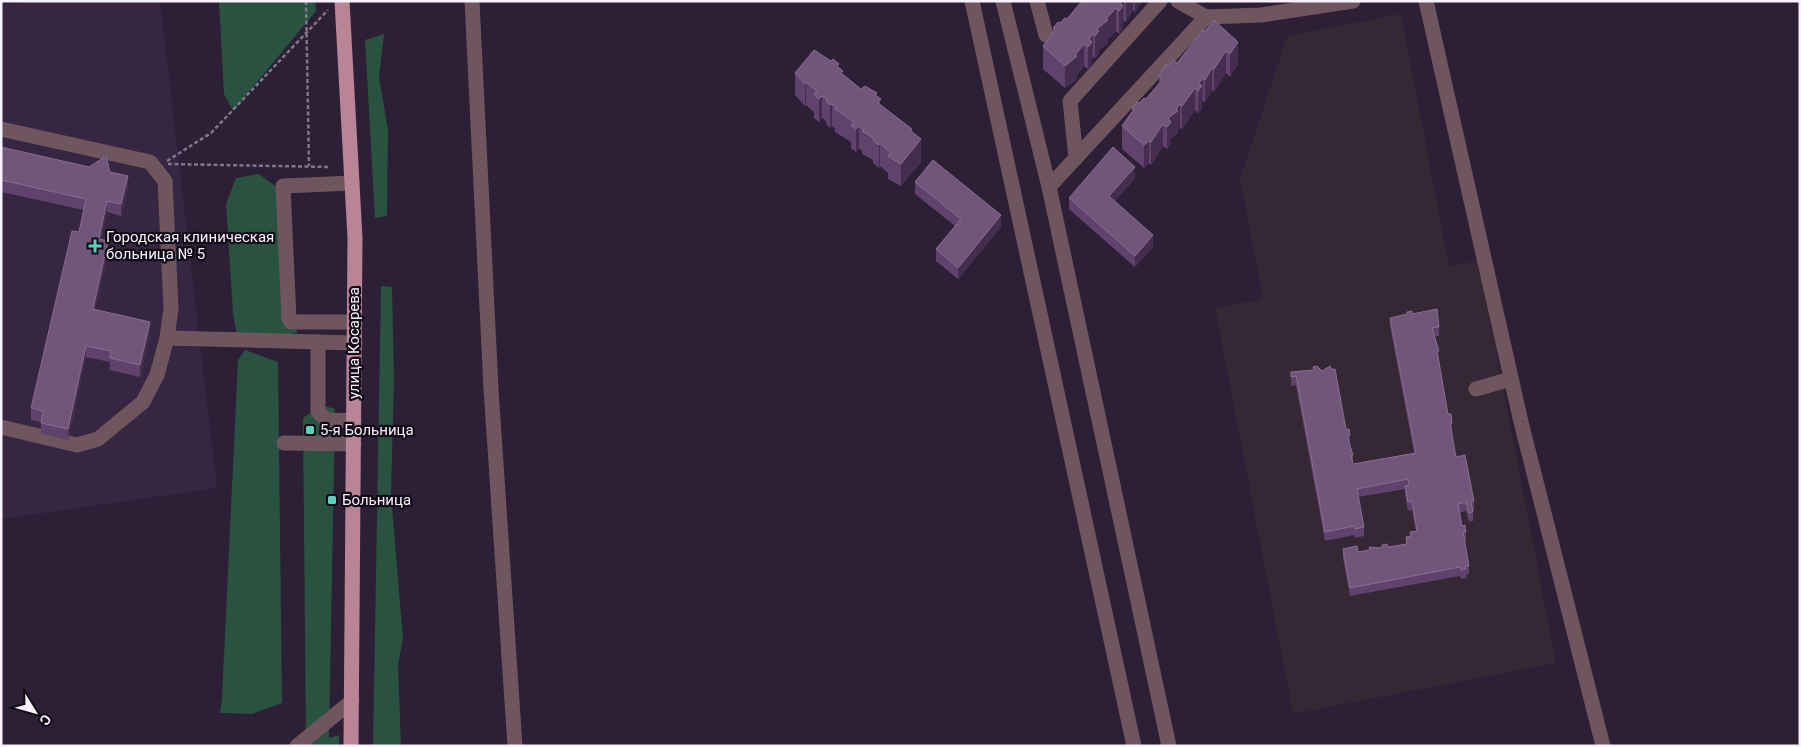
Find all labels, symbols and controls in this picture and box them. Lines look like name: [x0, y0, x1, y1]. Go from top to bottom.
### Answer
place label: Городская клиническая больница № 5: [106, 228, 274, 263]
marker: Городская клиническая больница № 5: [88, 239, 102, 253]
street label: улица Косарева: [345, 287, 363, 399]
place label: 5-я Больница: [320, 421, 414, 439]
marker: 5-я Больница: [304, 424, 316, 436]
place label: Больница: [342, 491, 411, 509]
marker: Больница: [326, 494, 338, 506]
north arrow: [10, 687, 60, 737]
text: С: [36, 711, 55, 728]

